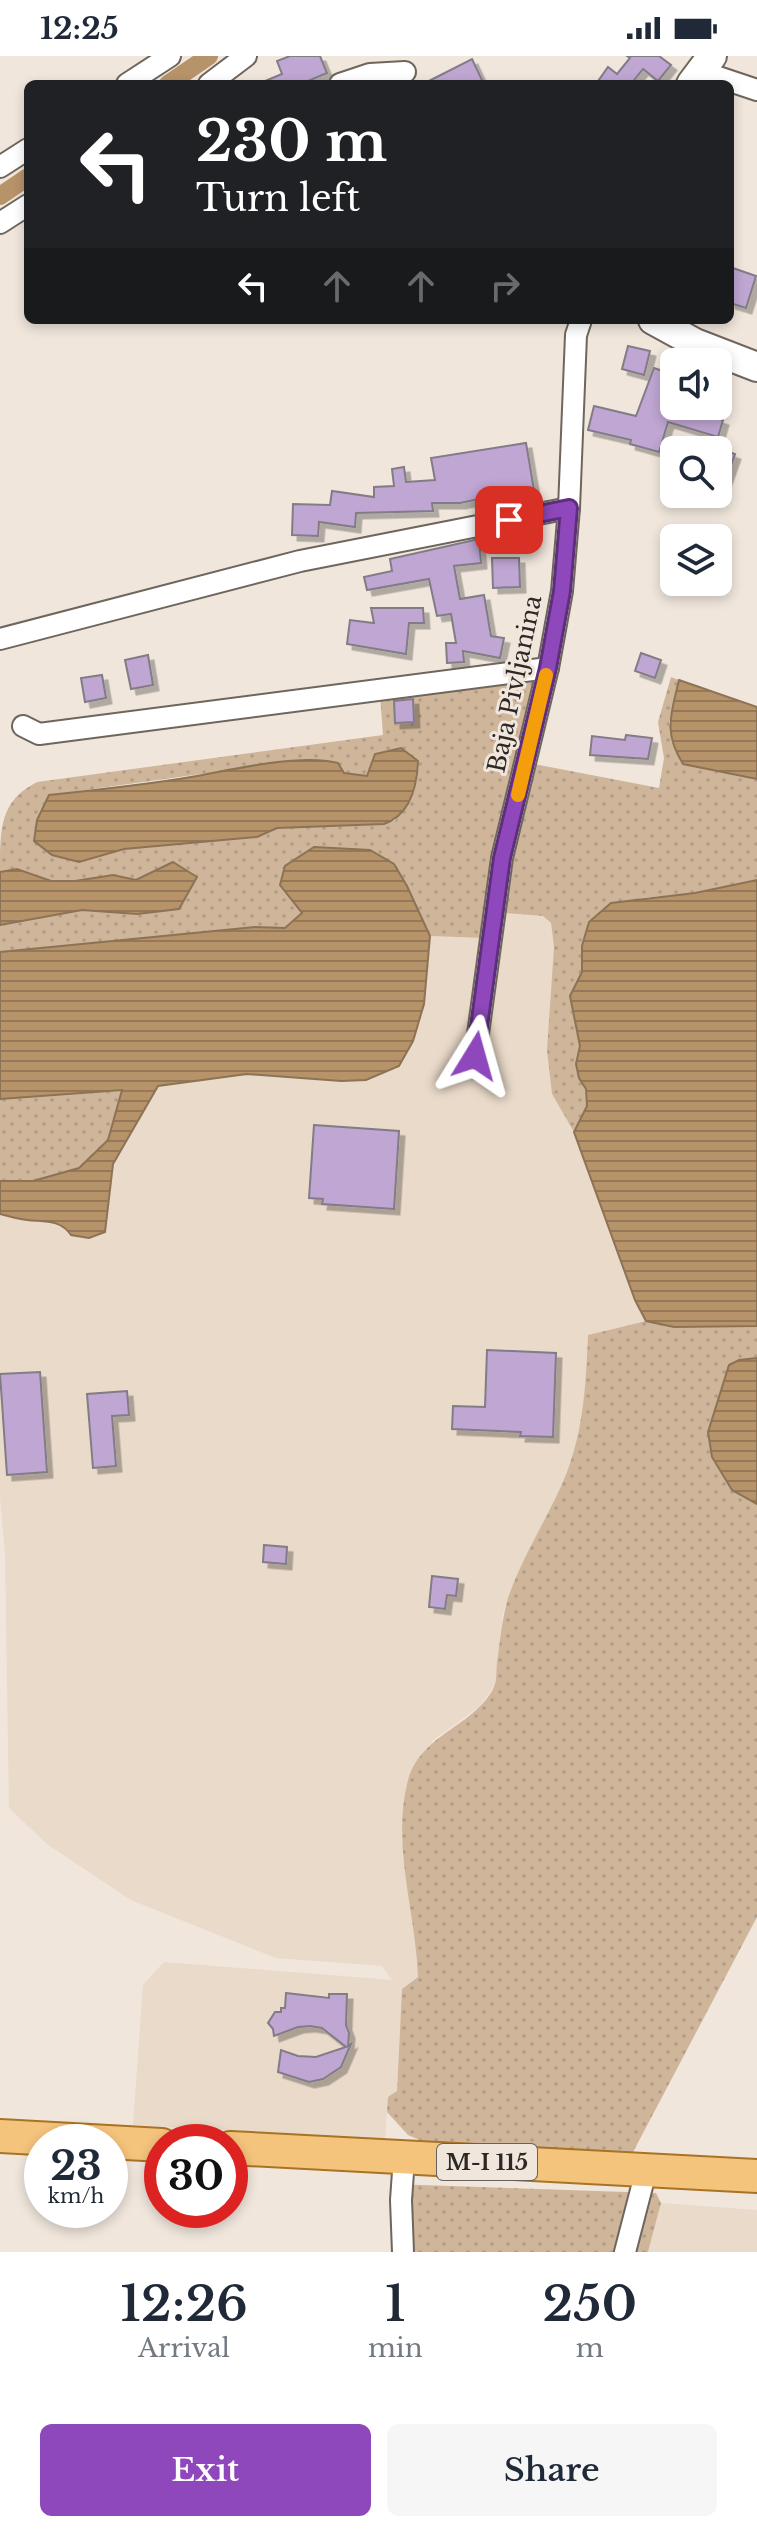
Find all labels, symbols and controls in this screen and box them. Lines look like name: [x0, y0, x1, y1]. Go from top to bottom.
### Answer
text: 12:25: [40, 10, 119, 47]
text: 230 m: [196, 107, 387, 176]
icon: left: [64, 112, 168, 216]
text: Turn left: [196, 176, 360, 221]
icon: left: [231, 264, 275, 308]
icon: ahead: [315, 264, 359, 308]
icon: ahead: [399, 264, 443, 308]
icon: right: [483, 264, 527, 308]
map controls: [660, 348, 732, 596]
button: sound: [660, 348, 732, 420]
button: search: [660, 436, 732, 508]
pin: [475, 486, 543, 554]
icon: arrive: [487, 498, 531, 542]
button: layers: [660, 524, 732, 596]
street label: Baja Pivljanina: [482, 592, 548, 775]
position arrow: [433, 1014, 517, 1098]
speed limit sign: 30: [144, 2124, 248, 2228]
text: 23: [50, 2141, 102, 2191]
road number: M-I 115: [437, 2144, 537, 2180]
text: km/h: [48, 2184, 104, 2208]
text: 12:26: [120, 2274, 248, 2334]
text: 1: [385, 2274, 406, 2334]
text: 250: [543, 2274, 637, 2334]
text: Arrival: [138, 2332, 230, 2364]
text: min: [368, 2332, 423, 2364]
text: m: [576, 2332, 604, 2364]
button: Exit: [40, 2424, 371, 2516]
button: Share: [387, 2424, 717, 2516]

